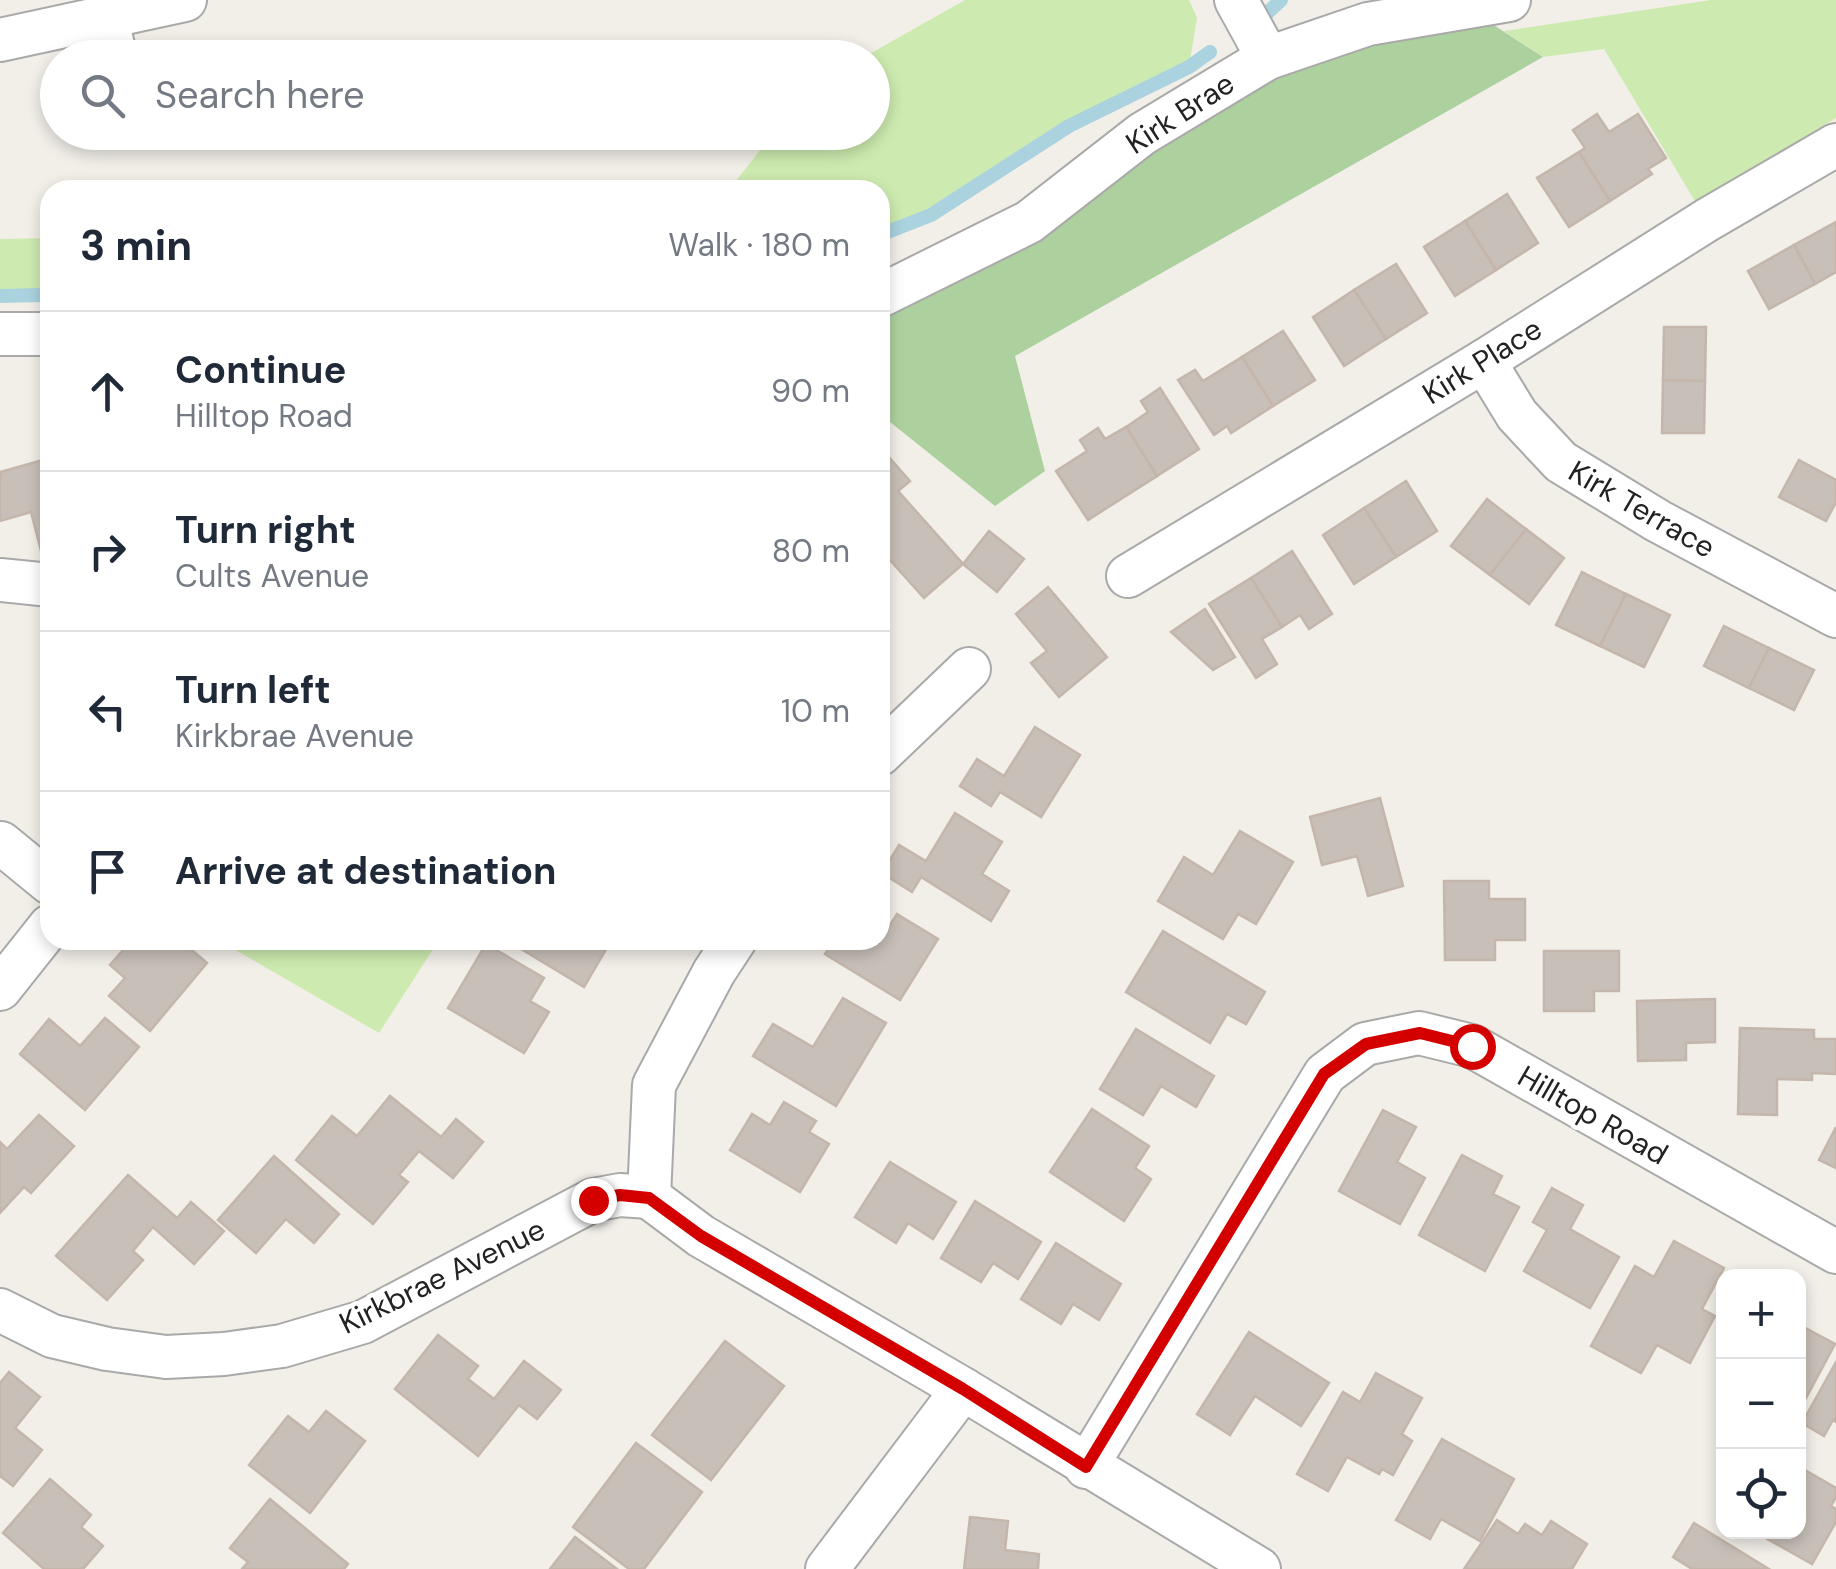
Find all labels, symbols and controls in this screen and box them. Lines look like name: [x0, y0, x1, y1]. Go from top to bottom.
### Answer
search box: [40, 40, 890, 150]
street label: Kirk Brae: [1118, 64, 1242, 162]
icon: search: [75, 68, 130, 123]
text: Search here: [155, 70, 365, 120]
text: 3 min: [80, 218, 192, 273]
text: Walk · 180 m: [668, 224, 850, 266]
street label: Kirk Place: [1415, 309, 1549, 413]
text: Continue: [175, 345, 346, 395]
icon: ahead: [80, 364, 135, 419]
text: 90 m: [771, 370, 850, 412]
text: Hilltop Road: [175, 395, 353, 437]
street label: Kirk Terrace: [1562, 451, 1722, 567]
text: Turn right: [175, 505, 356, 555]
icon: right: [80, 524, 135, 579]
text: 80 m: [772, 530, 850, 572]
text: Cults Avenue: [175, 555, 369, 597]
text: Turn left: [175, 665, 331, 715]
icon: left: [80, 684, 135, 739]
text: 10 m: [781, 690, 850, 732]
text: Kirkbrae Avenue: [175, 715, 414, 757]
icon: arrive: [80, 844, 135, 899]
text: Arrive at destination: [175, 846, 557, 896]
route start: [1450, 1024, 1496, 1070]
street label: Hilltop Road: [1511, 1056, 1675, 1174]
route end: [571, 1178, 617, 1224]
street label: Kirkbrae Avenue: [333, 1209, 551, 1343]
map controls: [1716, 1269, 1806, 1539]
button: +: [1716, 1269, 1806, 1359]
button: −: [1716, 1359, 1806, 1449]
button: locate: [1716, 1449, 1806, 1539]

